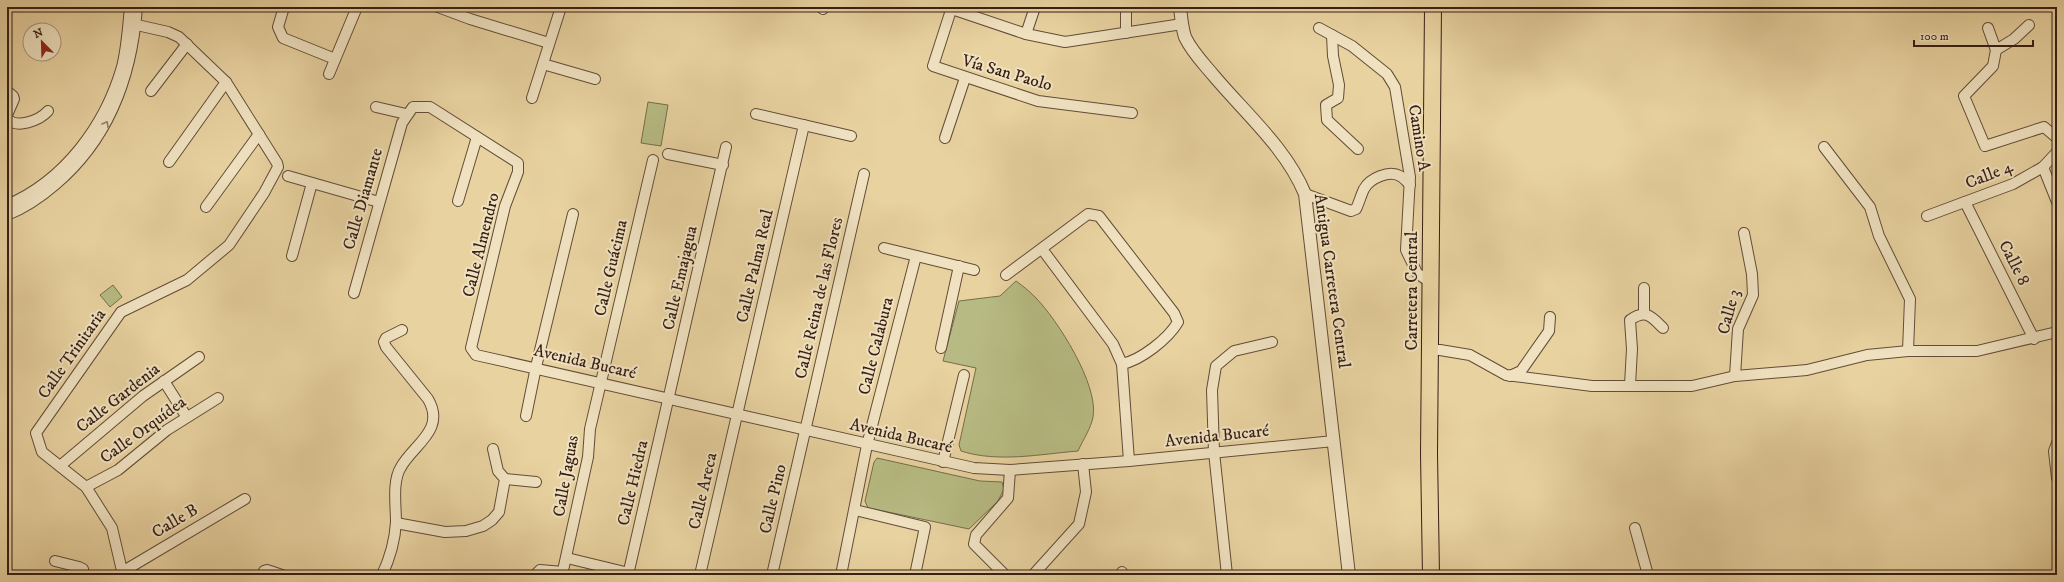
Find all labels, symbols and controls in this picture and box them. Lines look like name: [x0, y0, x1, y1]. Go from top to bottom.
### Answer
north arrow: [22, 22, 62, 62]
scale bar: [1914, 22, 2033, 48]
text: N: [32, 26, 45, 42]
text: 100 m: [1920, 29, 1949, 44]
street label: Vía San Paolo: [958, 49, 1055, 96]
street label: Camino A: [1403, 103, 1435, 173]
one-way arrow: [102, 121, 109, 128]
street label: Calle Diamante: [338, 146, 388, 252]
street label: Calle 4: [1962, 155, 2017, 194]
street label: Calle Almendro: [457, 190, 505, 300]
street label: Antigua Carretera Central: [1309, 192, 1355, 370]
street label: Calle Palma Real: [731, 207, 779, 325]
street label: Calle Reina de las Flores: [790, 215, 848, 381]
street label: Calle Guácima: [589, 217, 633, 318]
street label: Calle Emajagua: [657, 223, 703, 332]
street label: Carretera Central: [1401, 231, 1423, 351]
street label: Calle 8: [1993, 237, 2035, 289]
street label: Calle 3: [1712, 287, 1746, 337]
street label: Calle Calabura: [853, 294, 899, 397]
street label: Calle Trinitaria: [33, 304, 112, 403]
street label: Avenida Bucaré: [532, 340, 638, 384]
street label: Calle Gardenia: [72, 358, 165, 438]
street label: Calle Orquídea: [96, 391, 191, 469]
street label: Avenida Bucaré: [848, 414, 954, 458]
street label: Avenida Bucaré: [1164, 420, 1270, 452]
street label: Calle Jaguas: [548, 433, 584, 518]
street label: Calle Hiedra: [612, 437, 654, 528]
street label: Calle Areca: [683, 450, 723, 532]
street label: Calle Pino: [754, 462, 792, 536]
street label: Calle B: [148, 499, 202, 543]

